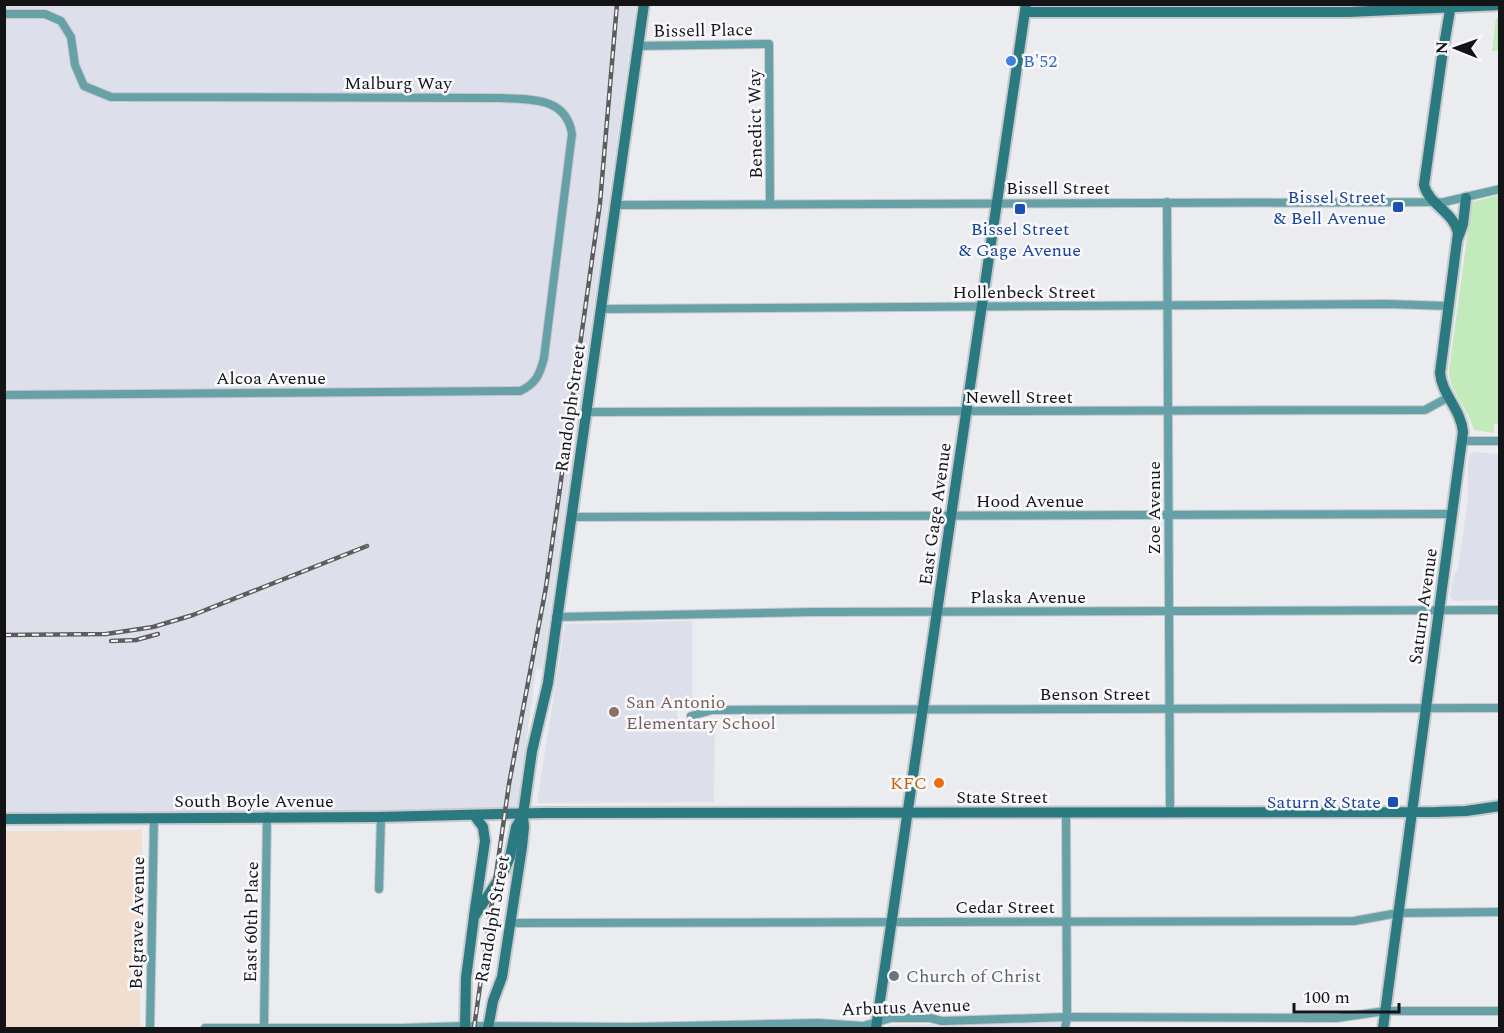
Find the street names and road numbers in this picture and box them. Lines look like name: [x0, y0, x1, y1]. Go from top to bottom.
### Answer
street label: Bissell Place: [653, 16, 753, 45]
street label: Benedict Way: [741, 68, 770, 179]
street label: Malburg Way: [344, 70, 453, 97]
street label: Bissell Street: [1006, 175, 1110, 202]
street label: Hollenbeck Street: [952, 279, 1096, 306]
street label: Randolph Street: [548, 342, 593, 474]
street label: Alcoa Avenue: [216, 365, 326, 392]
street label: Newell Street: [965, 384, 1073, 411]
street label: East Gage Avenue: [912, 441, 959, 587]
street label: Zoe Avenue: [1141, 461, 1168, 555]
street label: Hood Avenue: [976, 488, 1084, 515]
street label: Saturn Avenue: [1402, 546, 1445, 666]
street label: Plaska Avenue: [970, 584, 1086, 611]
street label: Benson Street: [1040, 681, 1150, 708]
street label: State Street: [956, 784, 1048, 811]
street label: South Boyle Avenue: [174, 788, 334, 815]
street label: Randolph Street: [468, 853, 517, 985]
street label: Belgrave Avenue: [123, 856, 152, 990]
street label: East 60th Place: [237, 861, 266, 983]
street label: Cedar Street: [955, 894, 1055, 921]
street label: Arbutus Avenue: [841, 992, 971, 1023]

